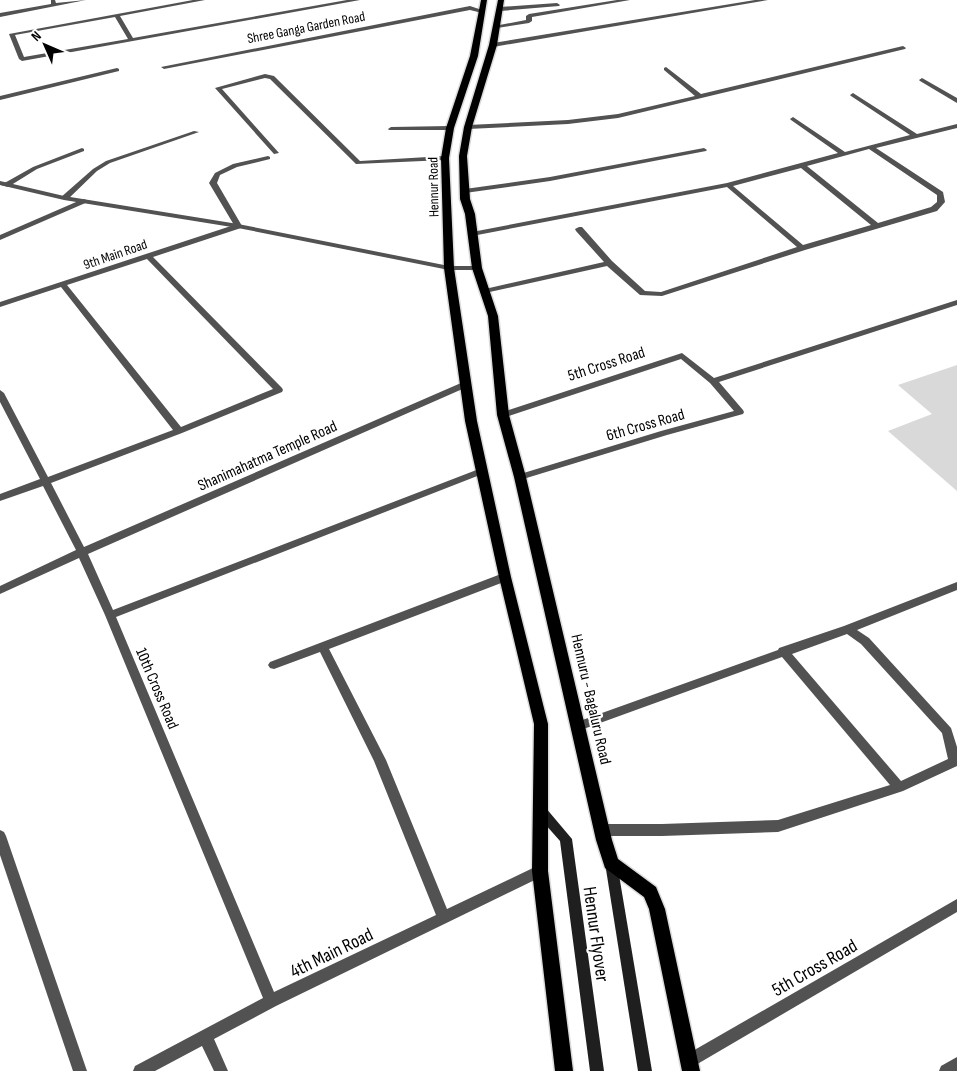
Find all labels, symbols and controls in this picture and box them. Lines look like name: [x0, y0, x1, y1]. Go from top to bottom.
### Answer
street label: Shree Ganga Garden Road: [246, 8, 367, 47]
north arrow: [20, 20, 70, 70]
text: N: [28, 28, 45, 45]
street label: Hennur Road: [424, 157, 443, 217]
street label: 9th Main Road: [81, 236, 150, 273]
street label: 5th Cross Road: [566, 343, 647, 386]
street label: 6th Cross Road: [604, 405, 687, 446]
street label: Shanimahatma Temple Road: [195, 417, 340, 496]
street label: Hennuru - Bagaluru Road: [566, 632, 615, 766]
street label: 10th Cross Road: [131, 645, 182, 732]
street label: Hennur Flyover: [577, 885, 614, 984]
street label: 4th Main Road: [286, 923, 377, 983]
street label: 5th Cross Road: [768, 935, 862, 1002]

